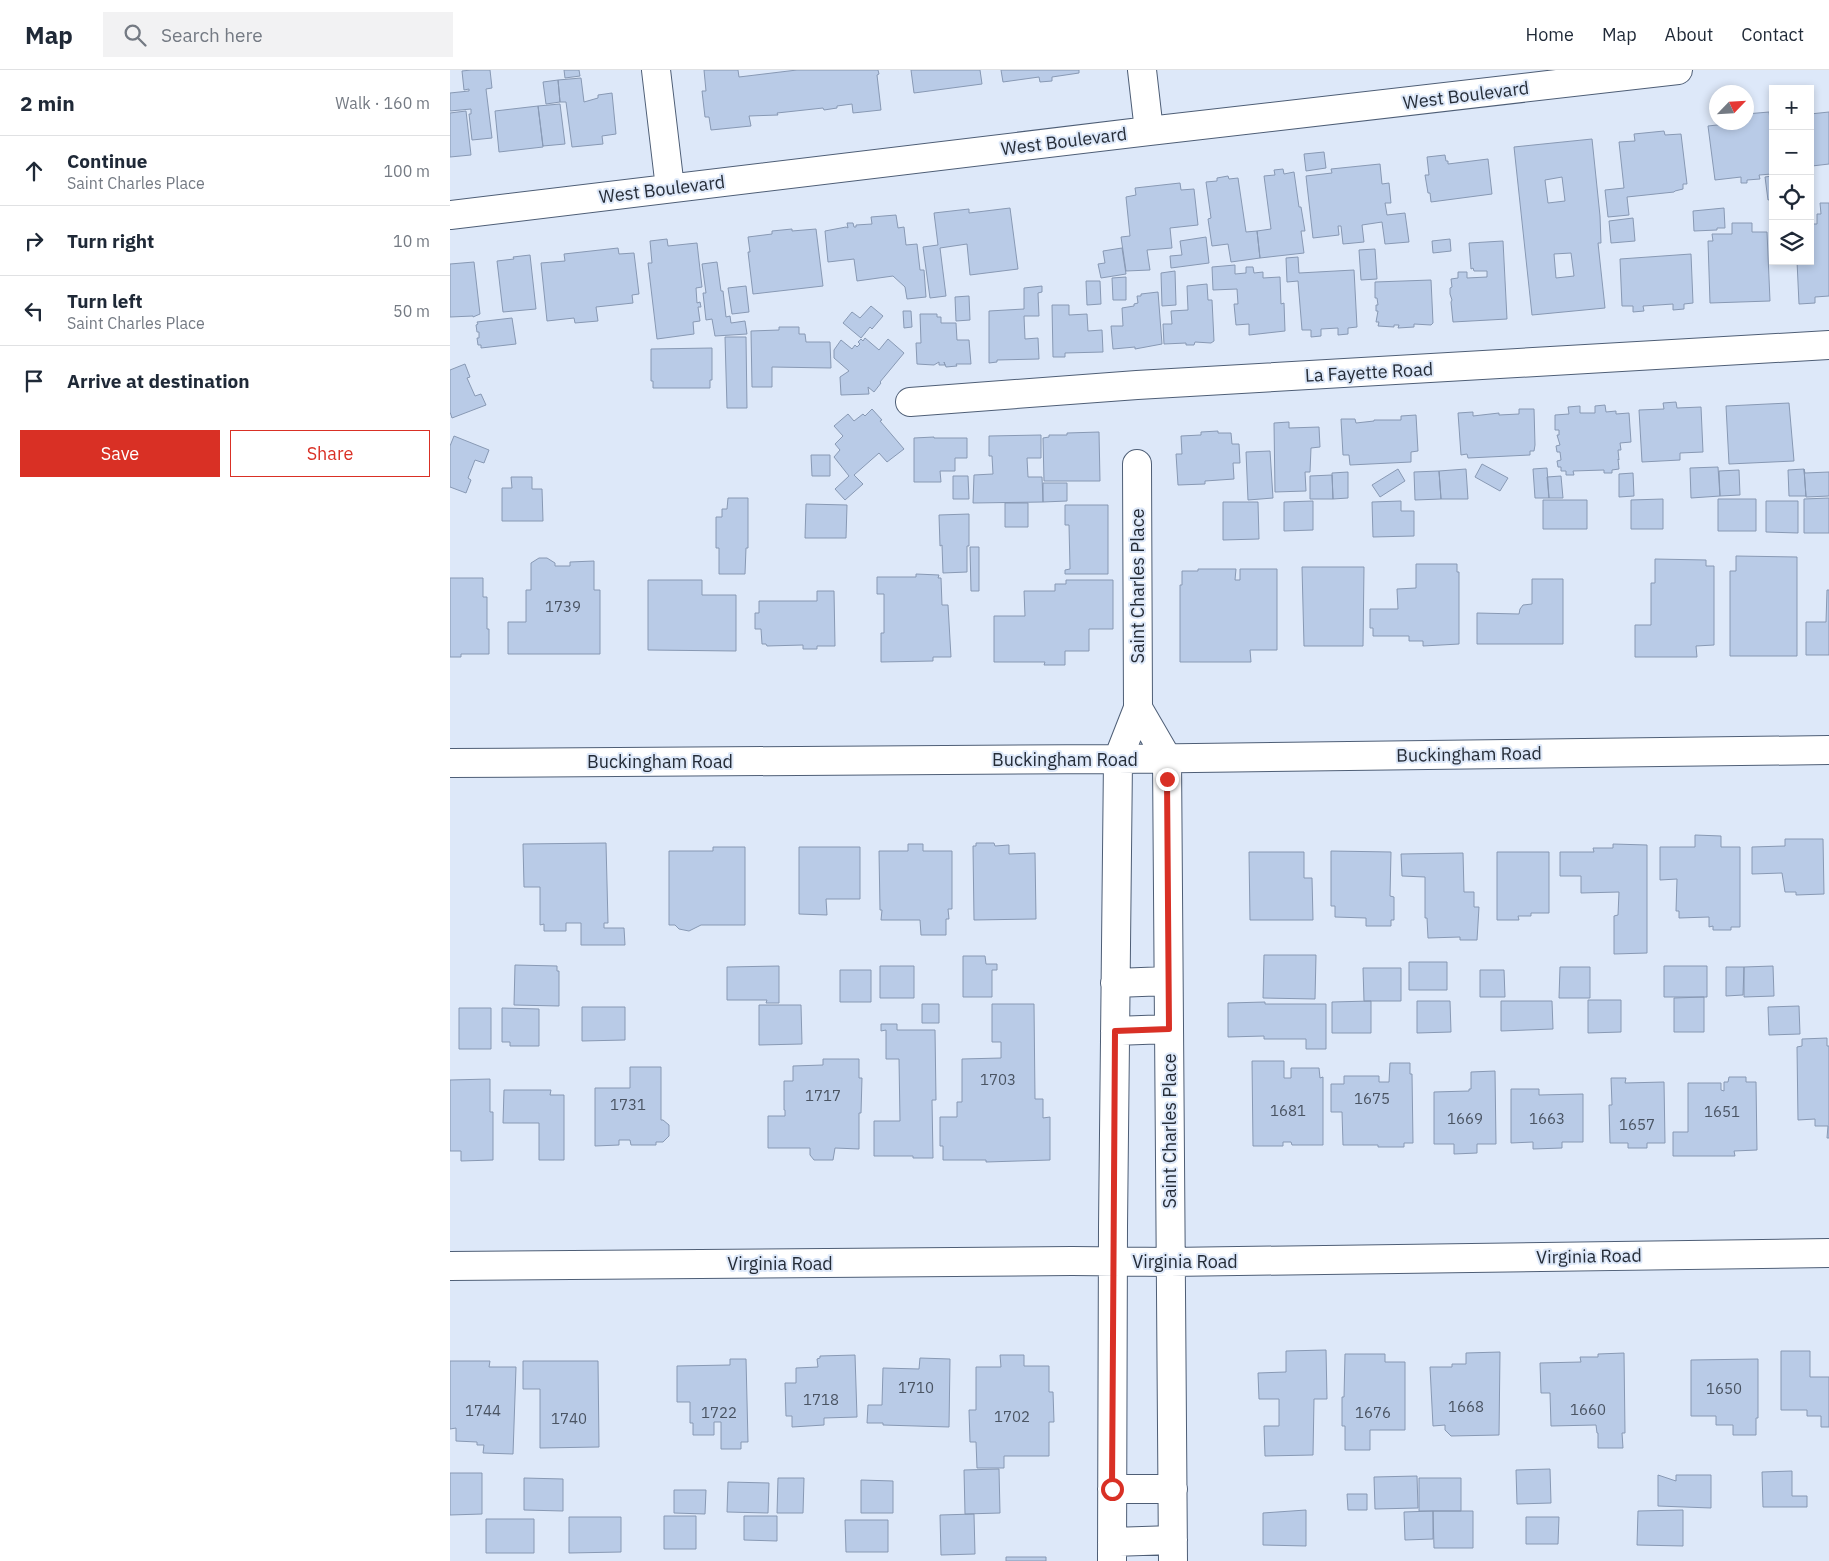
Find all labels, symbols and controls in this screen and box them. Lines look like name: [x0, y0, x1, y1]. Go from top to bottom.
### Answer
search box: [103, 12, 453, 57]
text: Map: [25, 19, 73, 51]
icon: search: [121, 21, 149, 49]
text: Search here: [161, 23, 263, 47]
text: Home: [1526, 23, 1574, 46]
text: Map: [1602, 23, 1637, 46]
text: About: [1665, 23, 1713, 46]
text: Contact: [1741, 23, 1804, 46]
street label: West Boulevard: [1402, 76, 1530, 114]
north arrow: [1709, 85, 1754, 130]
map controls: [1769, 85, 1814, 265]
button: +: [1769, 85, 1814, 130]
text: 2 min: [20, 89, 75, 117]
text: Walk · 160 m: [335, 93, 430, 113]
street label: West Boulevard: [1000, 122, 1128, 160]
button: −: [1769, 130, 1814, 175]
text: Continue: [67, 149, 147, 173]
icon: ahead: [20, 157, 48, 185]
text: 100 m: [383, 161, 430, 181]
street label: West Boulevard: [598, 170, 726, 208]
text: Saint Charles Place: [67, 173, 205, 193]
button: locate: [1769, 175, 1814, 220]
button: layers: [1769, 220, 1814, 265]
icon: right: [20, 227, 48, 255]
text: Turn right: [67, 229, 154, 253]
text: 10 m: [393, 231, 430, 251]
text: Turn left: [67, 289, 143, 313]
icon: left: [20, 297, 48, 325]
text: 50 m: [393, 301, 430, 321]
text: Saint Charles Place: [67, 313, 205, 333]
street label: La Fayette Road: [1304, 357, 1434, 387]
icon: arrive: [20, 367, 48, 395]
text: Arrive at destination: [67, 369, 250, 393]
button: Save: [20, 430, 220, 477]
button: Share: [230, 430, 430, 477]
street label: Saint Charles Place: [1126, 508, 1149, 664]
house number: 1739: [545, 597, 581, 616]
street label: Buckingham Road: [1396, 741, 1542, 767]
street label: Buckingham Road: [992, 748, 1138, 771]
street label: Buckingham Road: [587, 750, 733, 773]
route end: [1156, 768, 1179, 791]
street label: Saint Charles Place: [1158, 1053, 1181, 1209]
house number: 1703: [980, 1070, 1016, 1089]
house number: 1717: [805, 1086, 841, 1105]
house number: 1675: [1354, 1089, 1390, 1108]
house number: 1731: [610, 1095, 646, 1114]
house number: 1681: [1270, 1101, 1306, 1120]
house number: 1651: [1704, 1102, 1740, 1121]
house number: 1669: [1447, 1109, 1483, 1128]
house number: 1663: [1529, 1109, 1565, 1128]
house number: 1657: [1619, 1115, 1655, 1134]
street label: Virginia Road: [1536, 1244, 1642, 1268]
street label: Virginia Road: [1132, 1250, 1238, 1273]
street label: Virginia Road: [727, 1252, 833, 1275]
house number: 1710: [898, 1378, 934, 1397]
house number: 1650: [1706, 1379, 1742, 1398]
house number: 1718: [803, 1390, 839, 1409]
house number: 1668: [1448, 1397, 1484, 1416]
house number: 1660: [1570, 1400, 1606, 1419]
house number: 1744: [465, 1401, 501, 1420]
house number: 1722: [701, 1403, 737, 1422]
house number: 1676: [1355, 1403, 1391, 1422]
house number: 1702: [994, 1407, 1030, 1426]
house number: 1740: [551, 1409, 587, 1428]
route start: [1101, 1478, 1124, 1501]

